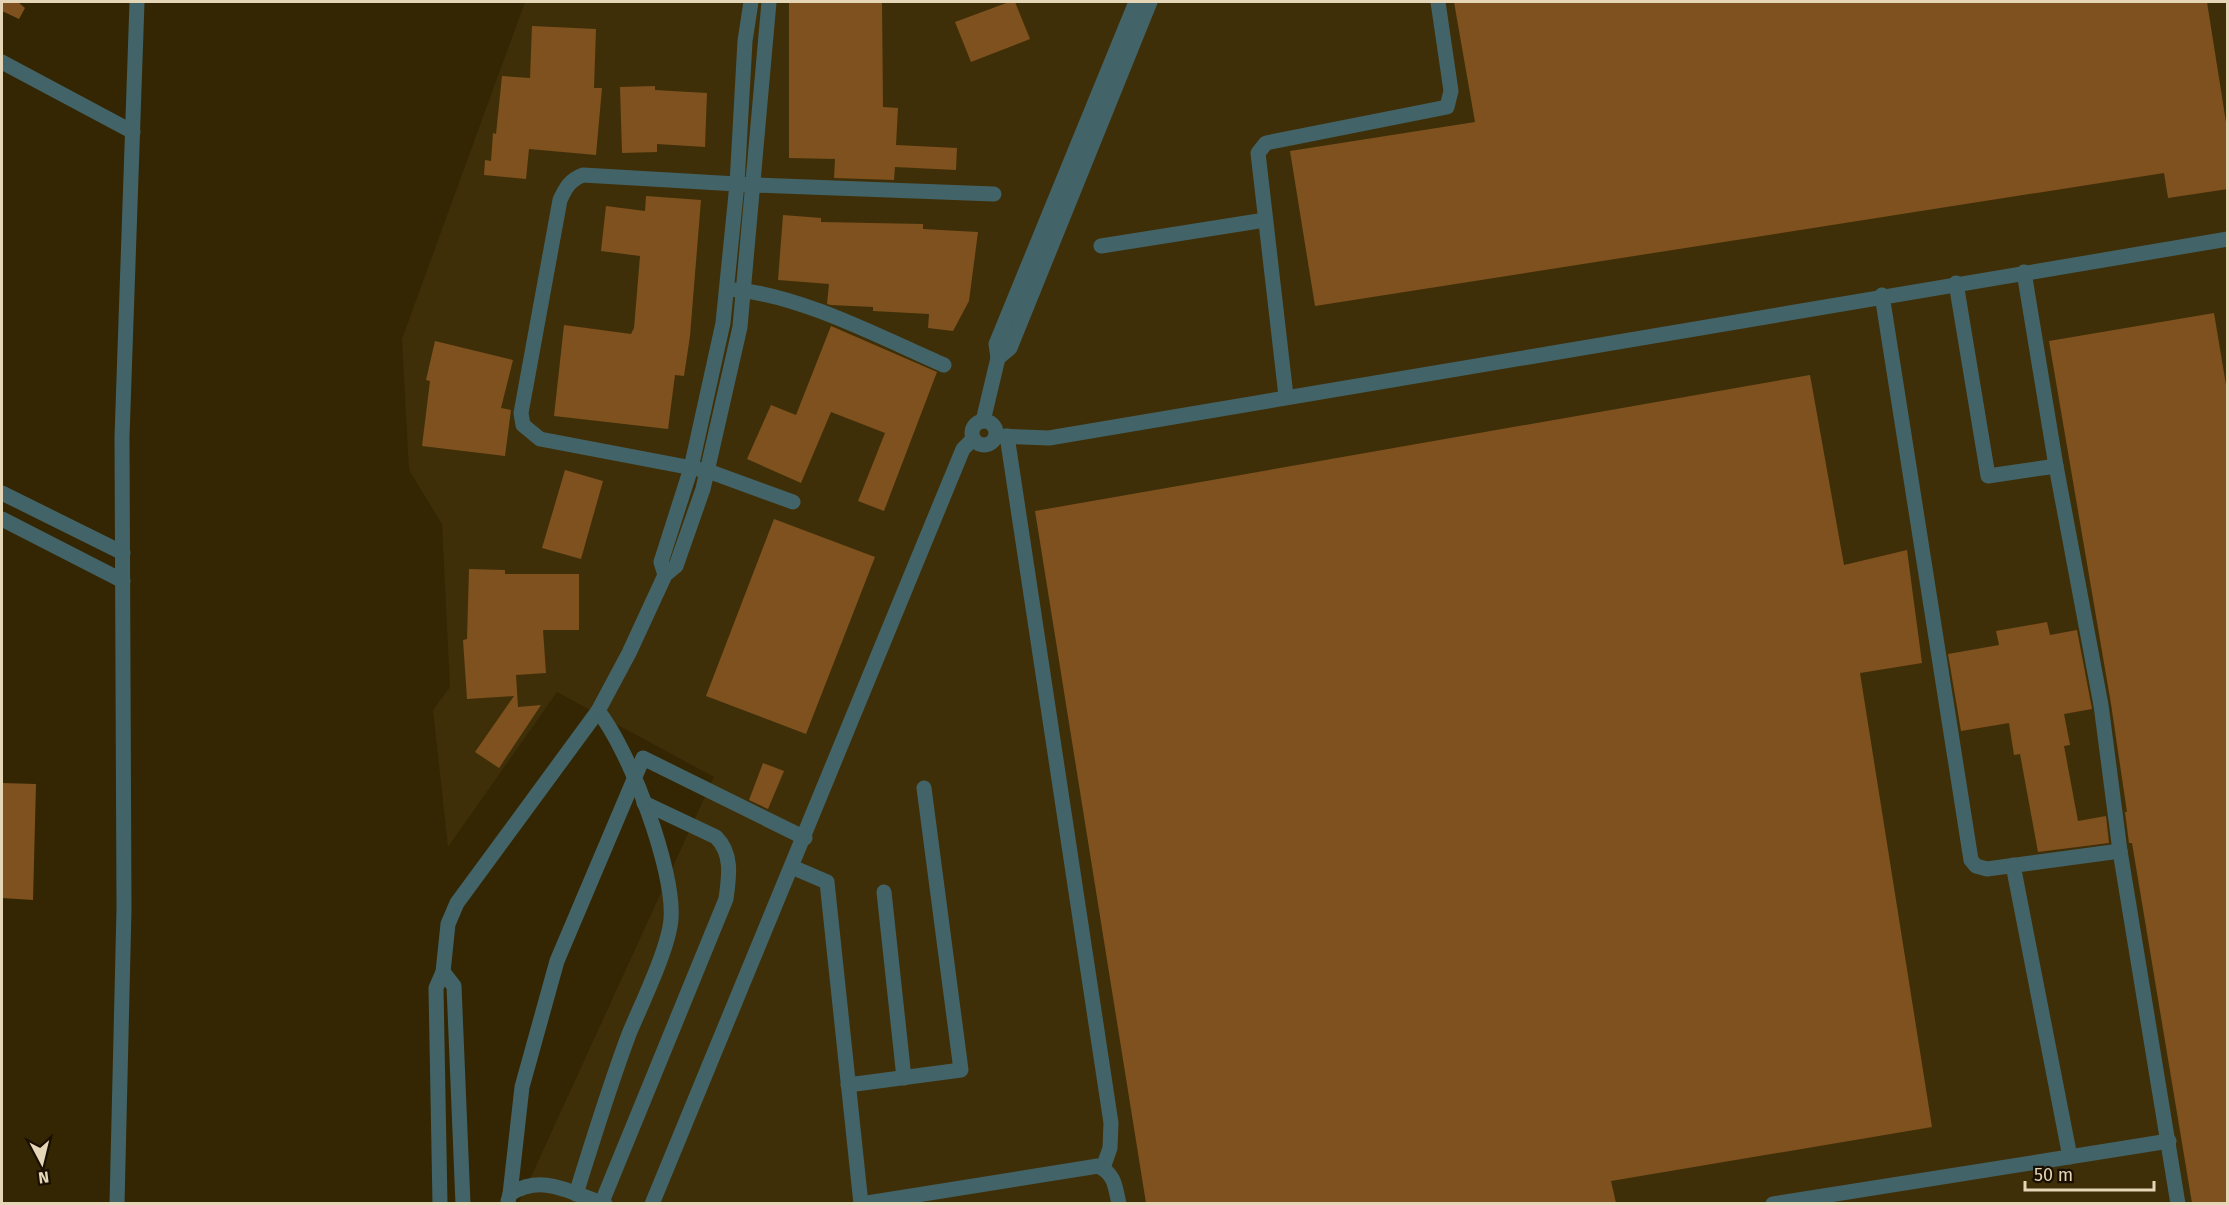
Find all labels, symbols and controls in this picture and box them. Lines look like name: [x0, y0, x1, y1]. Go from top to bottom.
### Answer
north arrow: [12, 1133, 72, 1193]
scale bar: [2025, 1154, 2154, 1192]
text: 50 m: [2034, 1164, 2073, 1186]
text: N: [37, 1167, 50, 1187]

